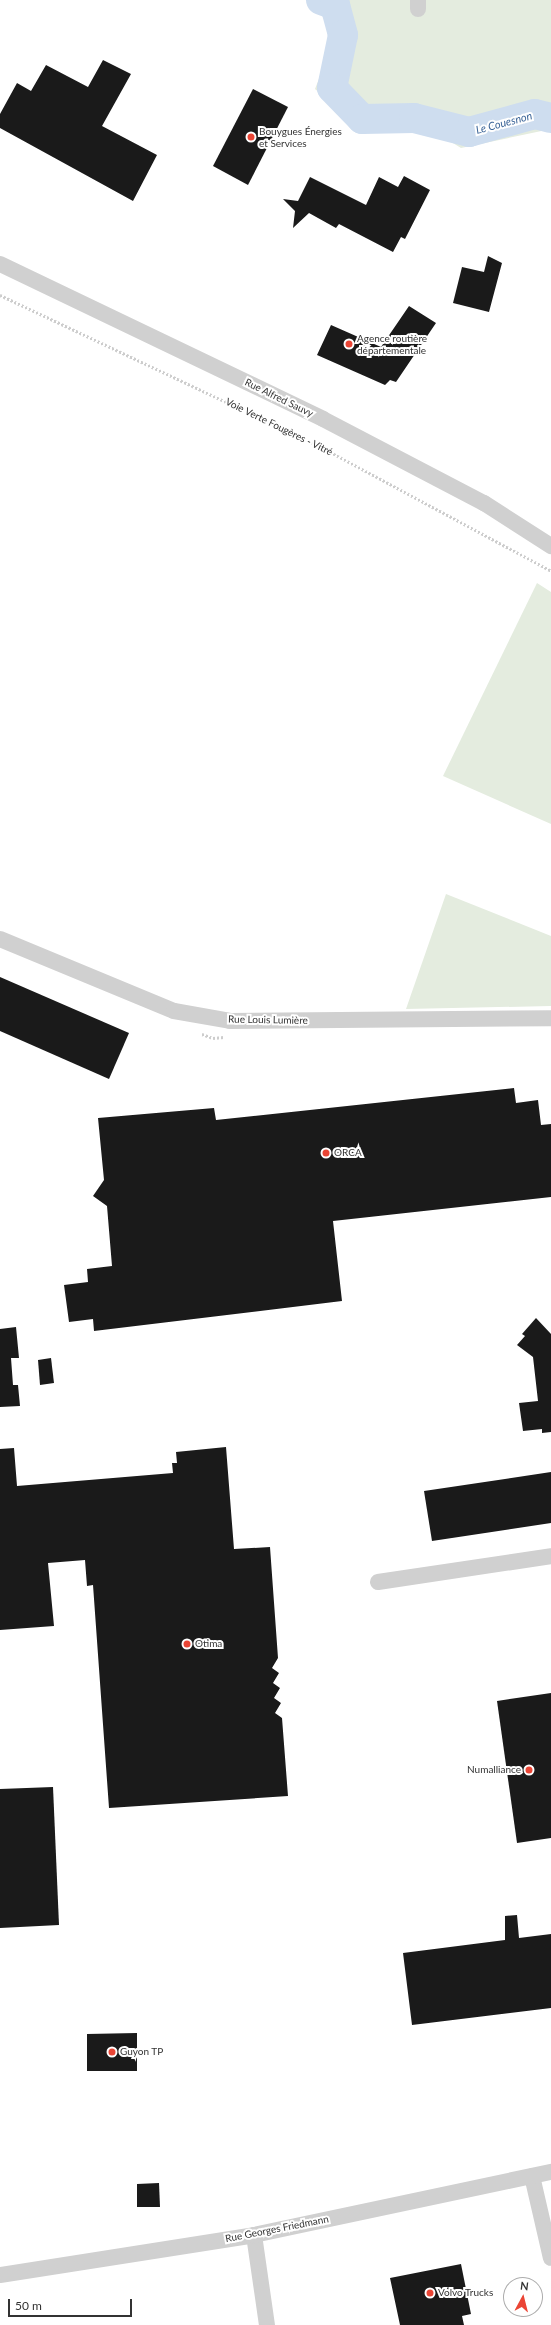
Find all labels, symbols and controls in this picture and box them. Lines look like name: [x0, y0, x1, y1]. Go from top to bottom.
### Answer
water label: Le Couesnon: [474, 109, 534, 137]
place label: Bouygues Énergies et Services: [259, 125, 342, 148]
marker: Bouygues Énergies et Services: [246, 132, 256, 142]
place label: Agence routière départementale: [357, 332, 427, 356]
marker: Agence routière départementale: [344, 339, 354, 349]
street label: Rue Alfred Sauvy: [243, 376, 315, 420]
street label: Voie Verte Fougères - Vitré: [223, 396, 335, 458]
street label: Rue Louis Lumière: [228, 1013, 308, 1027]
place label: ORCA: [334, 1147, 362, 1159]
marker: ORCA: [321, 1148, 331, 1158]
place label: Otima: [195, 1638, 222, 1650]
marker: Otima: [182, 1639, 192, 1649]
place label: Numalliance: [467, 1764, 521, 1776]
marker: Numalliance: [524, 1765, 534, 1775]
place label: Guyon TP: [120, 2046, 164, 2058]
marker: Guyon TP: [107, 2047, 117, 2057]
street label: Rue Georges Friedmann: [224, 2213, 330, 2245]
north arrow: [503, 2277, 543, 2317]
text: N: [519, 2279, 529, 2293]
place label: Volvo Trucks: [438, 2287, 494, 2299]
marker: Volvo Trucks: [425, 2288, 435, 2298]
scale bar: [10, 2291, 134, 2317]
text: 50 m: [15, 2298, 42, 2313]

